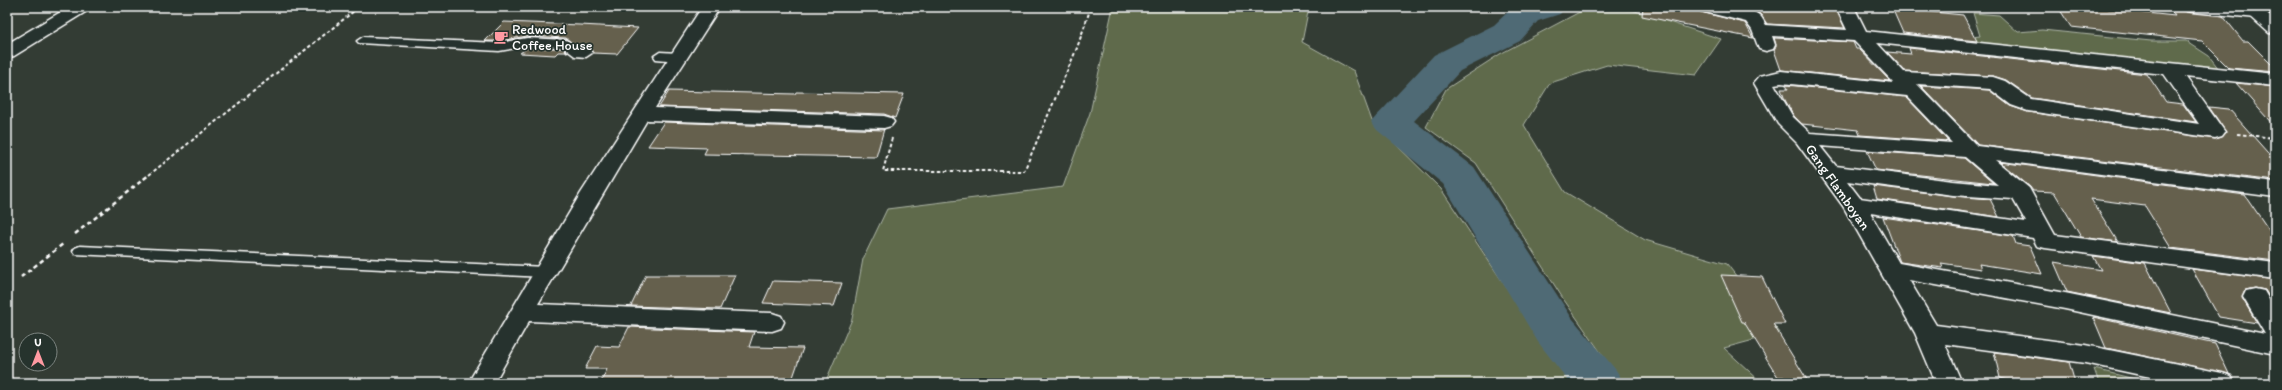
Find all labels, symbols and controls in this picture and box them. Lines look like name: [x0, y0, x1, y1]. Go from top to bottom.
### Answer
place label: Redwood Coffee House: [512, 21, 593, 54]
cafe icon: Redwood Coffee House: [493, 29, 509, 45]
street label: Gang Flamboyan: [1802, 141, 1874, 234]
north arrow: [18, 332, 58, 372]
text: U: [34, 336, 42, 349]

